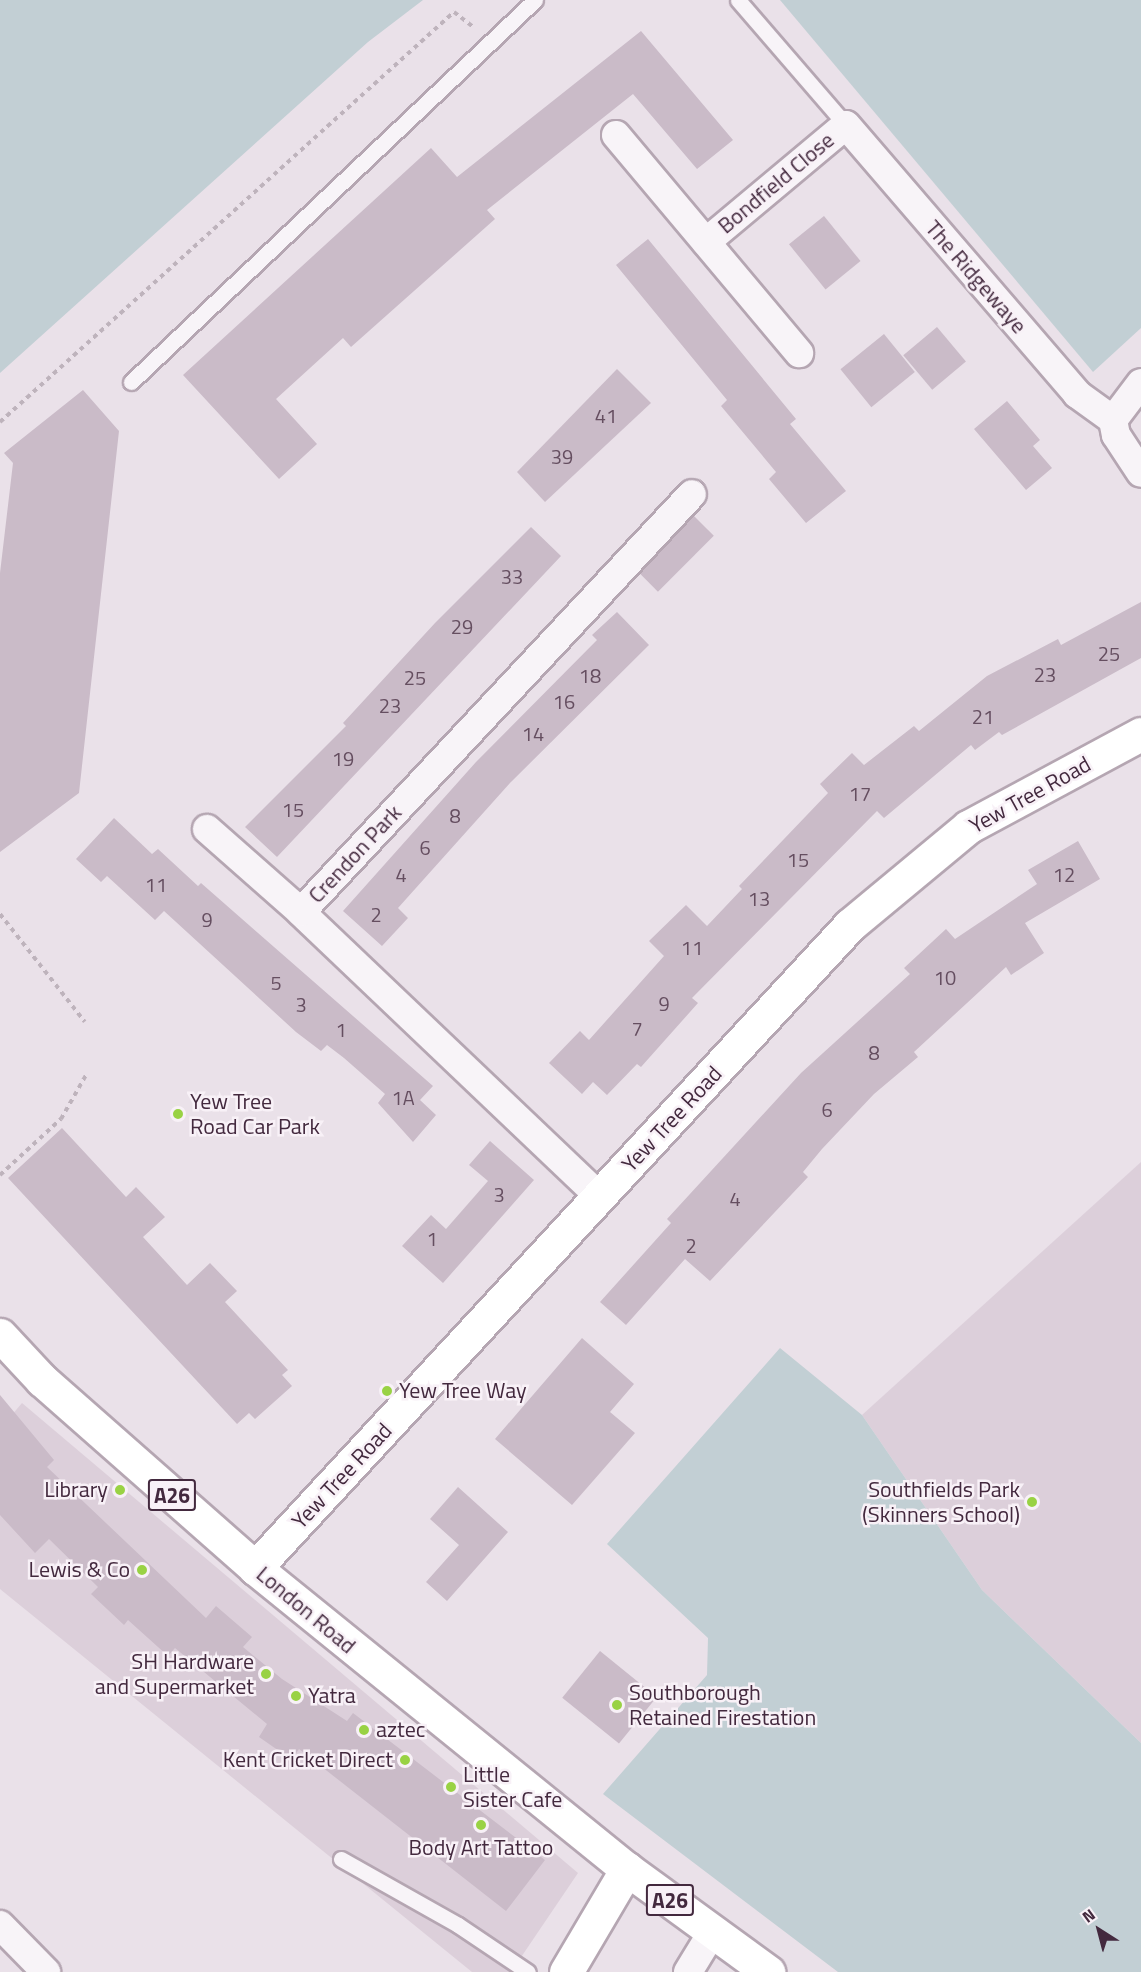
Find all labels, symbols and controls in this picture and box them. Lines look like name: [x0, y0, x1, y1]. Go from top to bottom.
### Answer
street label: Bondfield Close: [713, 127, 839, 239]
street label: The Ridgewaye: [920, 215, 1032, 339]
house number: 41: [595, 403, 617, 427]
house number: 39: [551, 444, 573, 468]
house number: 33: [501, 564, 523, 588]
house number: 29: [451, 614, 473, 638]
house number: 25: [1098, 641, 1120, 665]
house number: 23: [1034, 662, 1056, 686]
house number: 18: [579, 663, 601, 687]
house number: 25: [404, 665, 426, 689]
house number: 16: [553, 689, 575, 713]
house number: 23: [379, 693, 401, 717]
house number: 21: [972, 704, 994, 728]
house number: 14: [522, 721, 544, 745]
house number: 19: [332, 746, 354, 770]
street label: Yew Tree Road: [965, 751, 1095, 839]
house number: 17: [849, 781, 871, 805]
house number: 15: [282, 797, 304, 821]
street label: Crendon Park: [303, 800, 407, 908]
house number: 8: [449, 803, 461, 827]
house number: 6: [419, 835, 431, 859]
house number: 15: [787, 847, 809, 871]
house number: 4: [395, 862, 407, 886]
house number: 12: [1053, 862, 1075, 886]
house number: 11: [145, 872, 167, 896]
house number: 13: [748, 886, 770, 910]
house number: 2: [370, 902, 382, 926]
house number: 9: [201, 907, 213, 931]
house number: 11: [681, 935, 703, 959]
house number: 10: [934, 965, 956, 989]
house number: 5: [270, 970, 282, 994]
house number: 9: [658, 991, 670, 1015]
house number: 3: [295, 992, 307, 1016]
house number: 7: [631, 1016, 643, 1040]
house number: 1: [335, 1017, 347, 1041]
house number: 8: [868, 1040, 880, 1064]
street label: Yew Tree Road: [616, 1061, 728, 1177]
house number: 1A: [391, 1085, 415, 1109]
place label: Yew Tree Road Car Park: [190, 1088, 320, 1140]
house number: 6: [821, 1097, 833, 1121]
marker: Yew Tree Road Car Park: [171, 1107, 185, 1121]
house number: 3: [493, 1182, 505, 1206]
house number: 4: [729, 1186, 741, 1210]
house number: 1: [426, 1226, 438, 1250]
house number: 2: [685, 1233, 697, 1257]
place label: Yew Tree Way: [399, 1378, 527, 1404]
marker: Yew Tree Way: [380, 1384, 394, 1398]
street label: Yew Tree Road: [286, 1418, 398, 1534]
place label: Southfields Park (Skinners School): [862, 1476, 1020, 1528]
place label: Library: [44, 1477, 108, 1503]
road number: A26: [146, 1477, 198, 1513]
marker: Library: [113, 1483, 127, 1497]
marker: Southfields Park (Skinners School): [1025, 1495, 1039, 1509]
place label: Lewis & Co: [29, 1557, 130, 1583]
street label: London Road: [251, 1561, 361, 1659]
marker: Lewis & Co: [135, 1563, 149, 1577]
place label: SH Hardware and Supermarket: [95, 1648, 254, 1700]
marker: SH Hardware and Supermarket: [259, 1667, 273, 1681]
place label: Southborough Retained Firestation: [629, 1679, 816, 1730]
place label: Yatra: [308, 1683, 356, 1709]
marker: Yatra: [289, 1689, 303, 1703]
marker: Southborough Retained Firestation: [610, 1698, 624, 1712]
place label: aztec: [376, 1717, 425, 1743]
marker: aztec: [357, 1723, 371, 1737]
place label: Kent Cricket Direct: [223, 1747, 393, 1773]
marker: Kent Cricket Direct: [398, 1753, 412, 1767]
place label: Little Sister Cafe: [463, 1761, 562, 1813]
marker: Little Sister Cafe: [444, 1780, 458, 1794]
marker: Body Art Tattoo: [474, 1818, 488, 1832]
place label: Body Art Tattoo: [409, 1835, 553, 1861]
road number: A26: [644, 1882, 696, 1918]
north arrow: [1069, 1900, 1129, 1960]
text: N: [1077, 1902, 1100, 1928]

